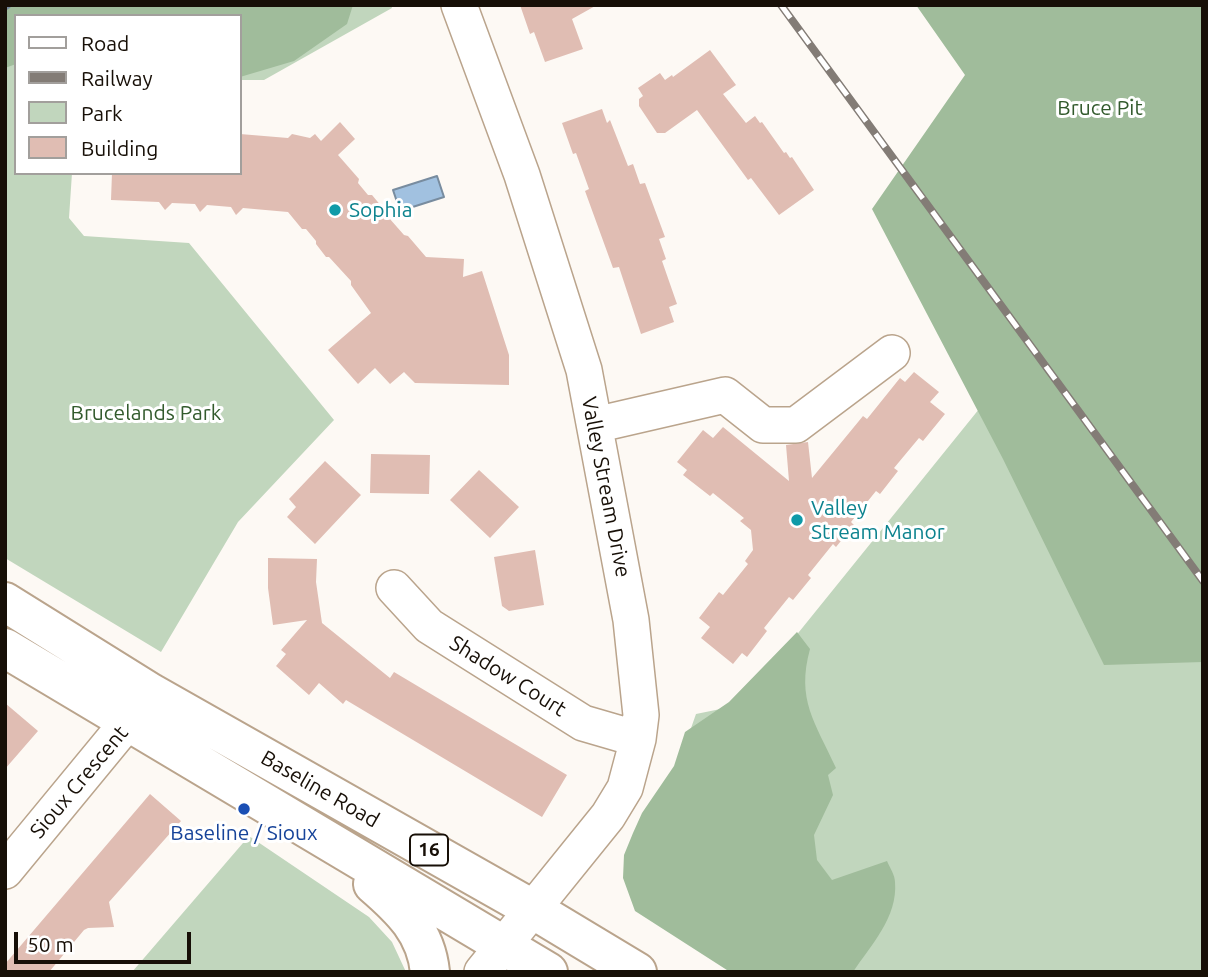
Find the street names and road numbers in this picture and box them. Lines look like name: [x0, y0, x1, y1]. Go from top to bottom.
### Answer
street label: Valley Stream Drive: [576, 395, 636, 579]
street label: Shadow Court: [445, 630, 571, 722]
street label: Sioux Crescent: [25, 721, 133, 843]
street label: Baseline Road: [256, 745, 384, 833]
road number: 16: [410, 834, 448, 866]

